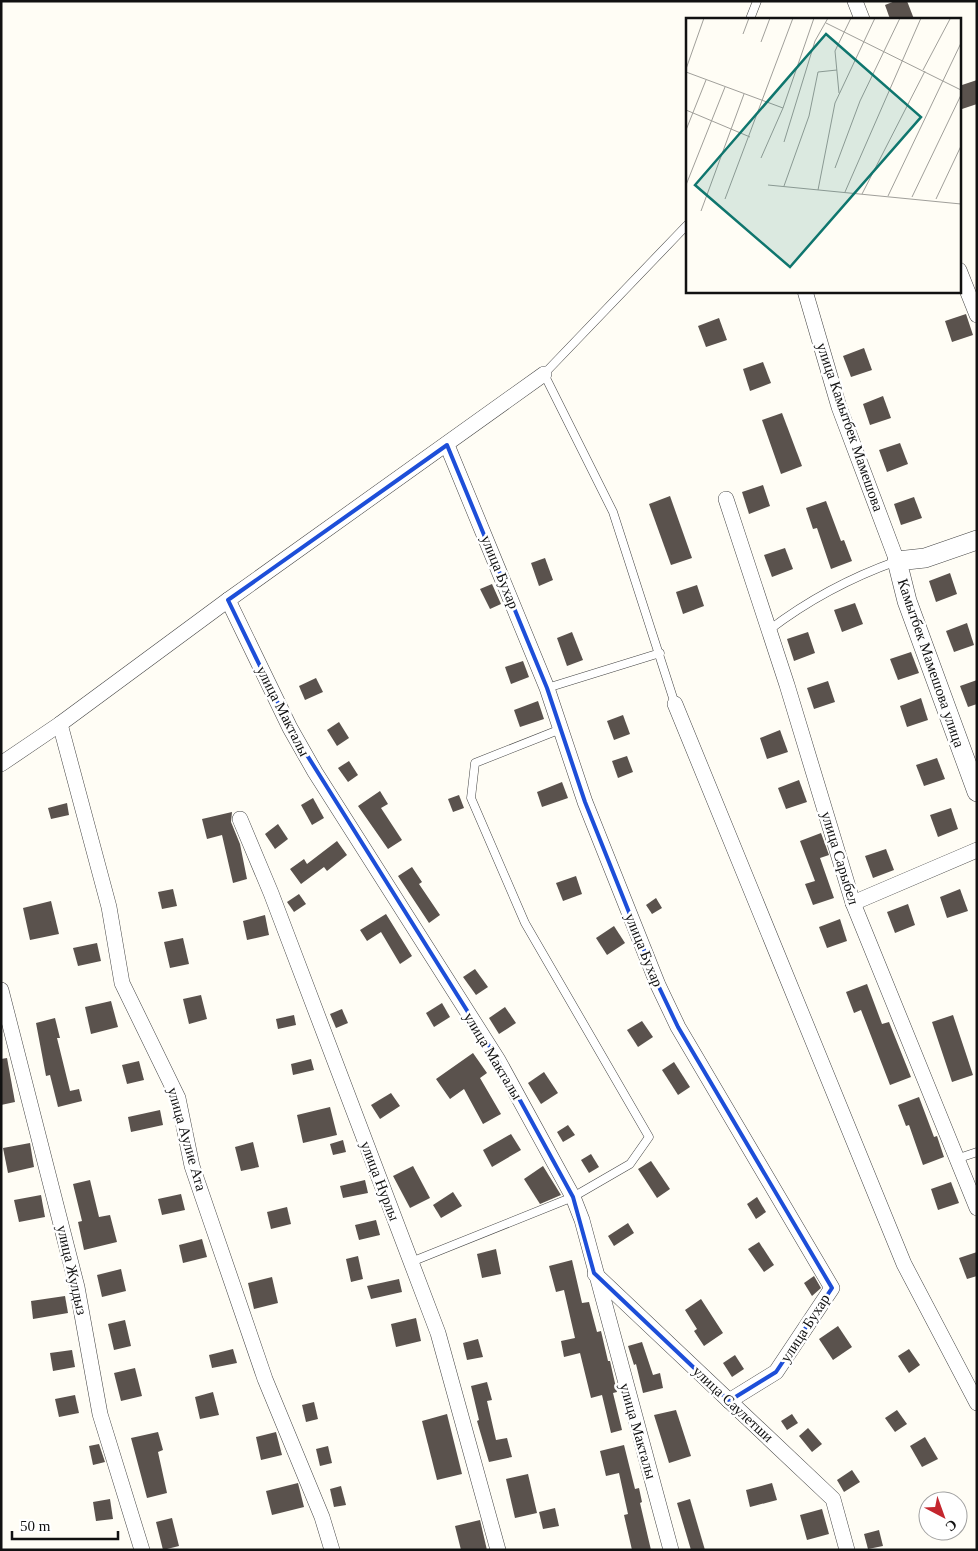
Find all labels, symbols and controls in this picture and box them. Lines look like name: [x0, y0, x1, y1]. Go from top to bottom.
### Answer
inset map: [686, 18, 960, 292]
street label: улица Камытбек Мамешова: [814, 341, 887, 514]
street label: улица Бухар: [478, 533, 522, 611]
street label: Камытбек Мамешова улица: [895, 577, 968, 750]
street label: улица Макталы: [253, 663, 313, 759]
street label: улица Сарыбел: [818, 809, 862, 907]
street label: улица Бухар: [622, 911, 666, 989]
street label: улица Макталы: [461, 1009, 525, 1103]
street label: улица Аулие Ата: [165, 1085, 210, 1193]
street label: улица Нурлы: [357, 1139, 403, 1223]
street label: улица Жулдыз: [54, 1224, 90, 1316]
street label: улица Бухар: [777, 1291, 833, 1365]
street label: улица Саулетши: [690, 1363, 776, 1445]
street label: улица Макталы: [617, 1381, 659, 1481]
north arrow: [918, 1491, 968, 1541]
scale bar: [12, 1508, 119, 1540]
text: С: [942, 1516, 960, 1534]
text: 50 m: [20, 1518, 51, 1534]

